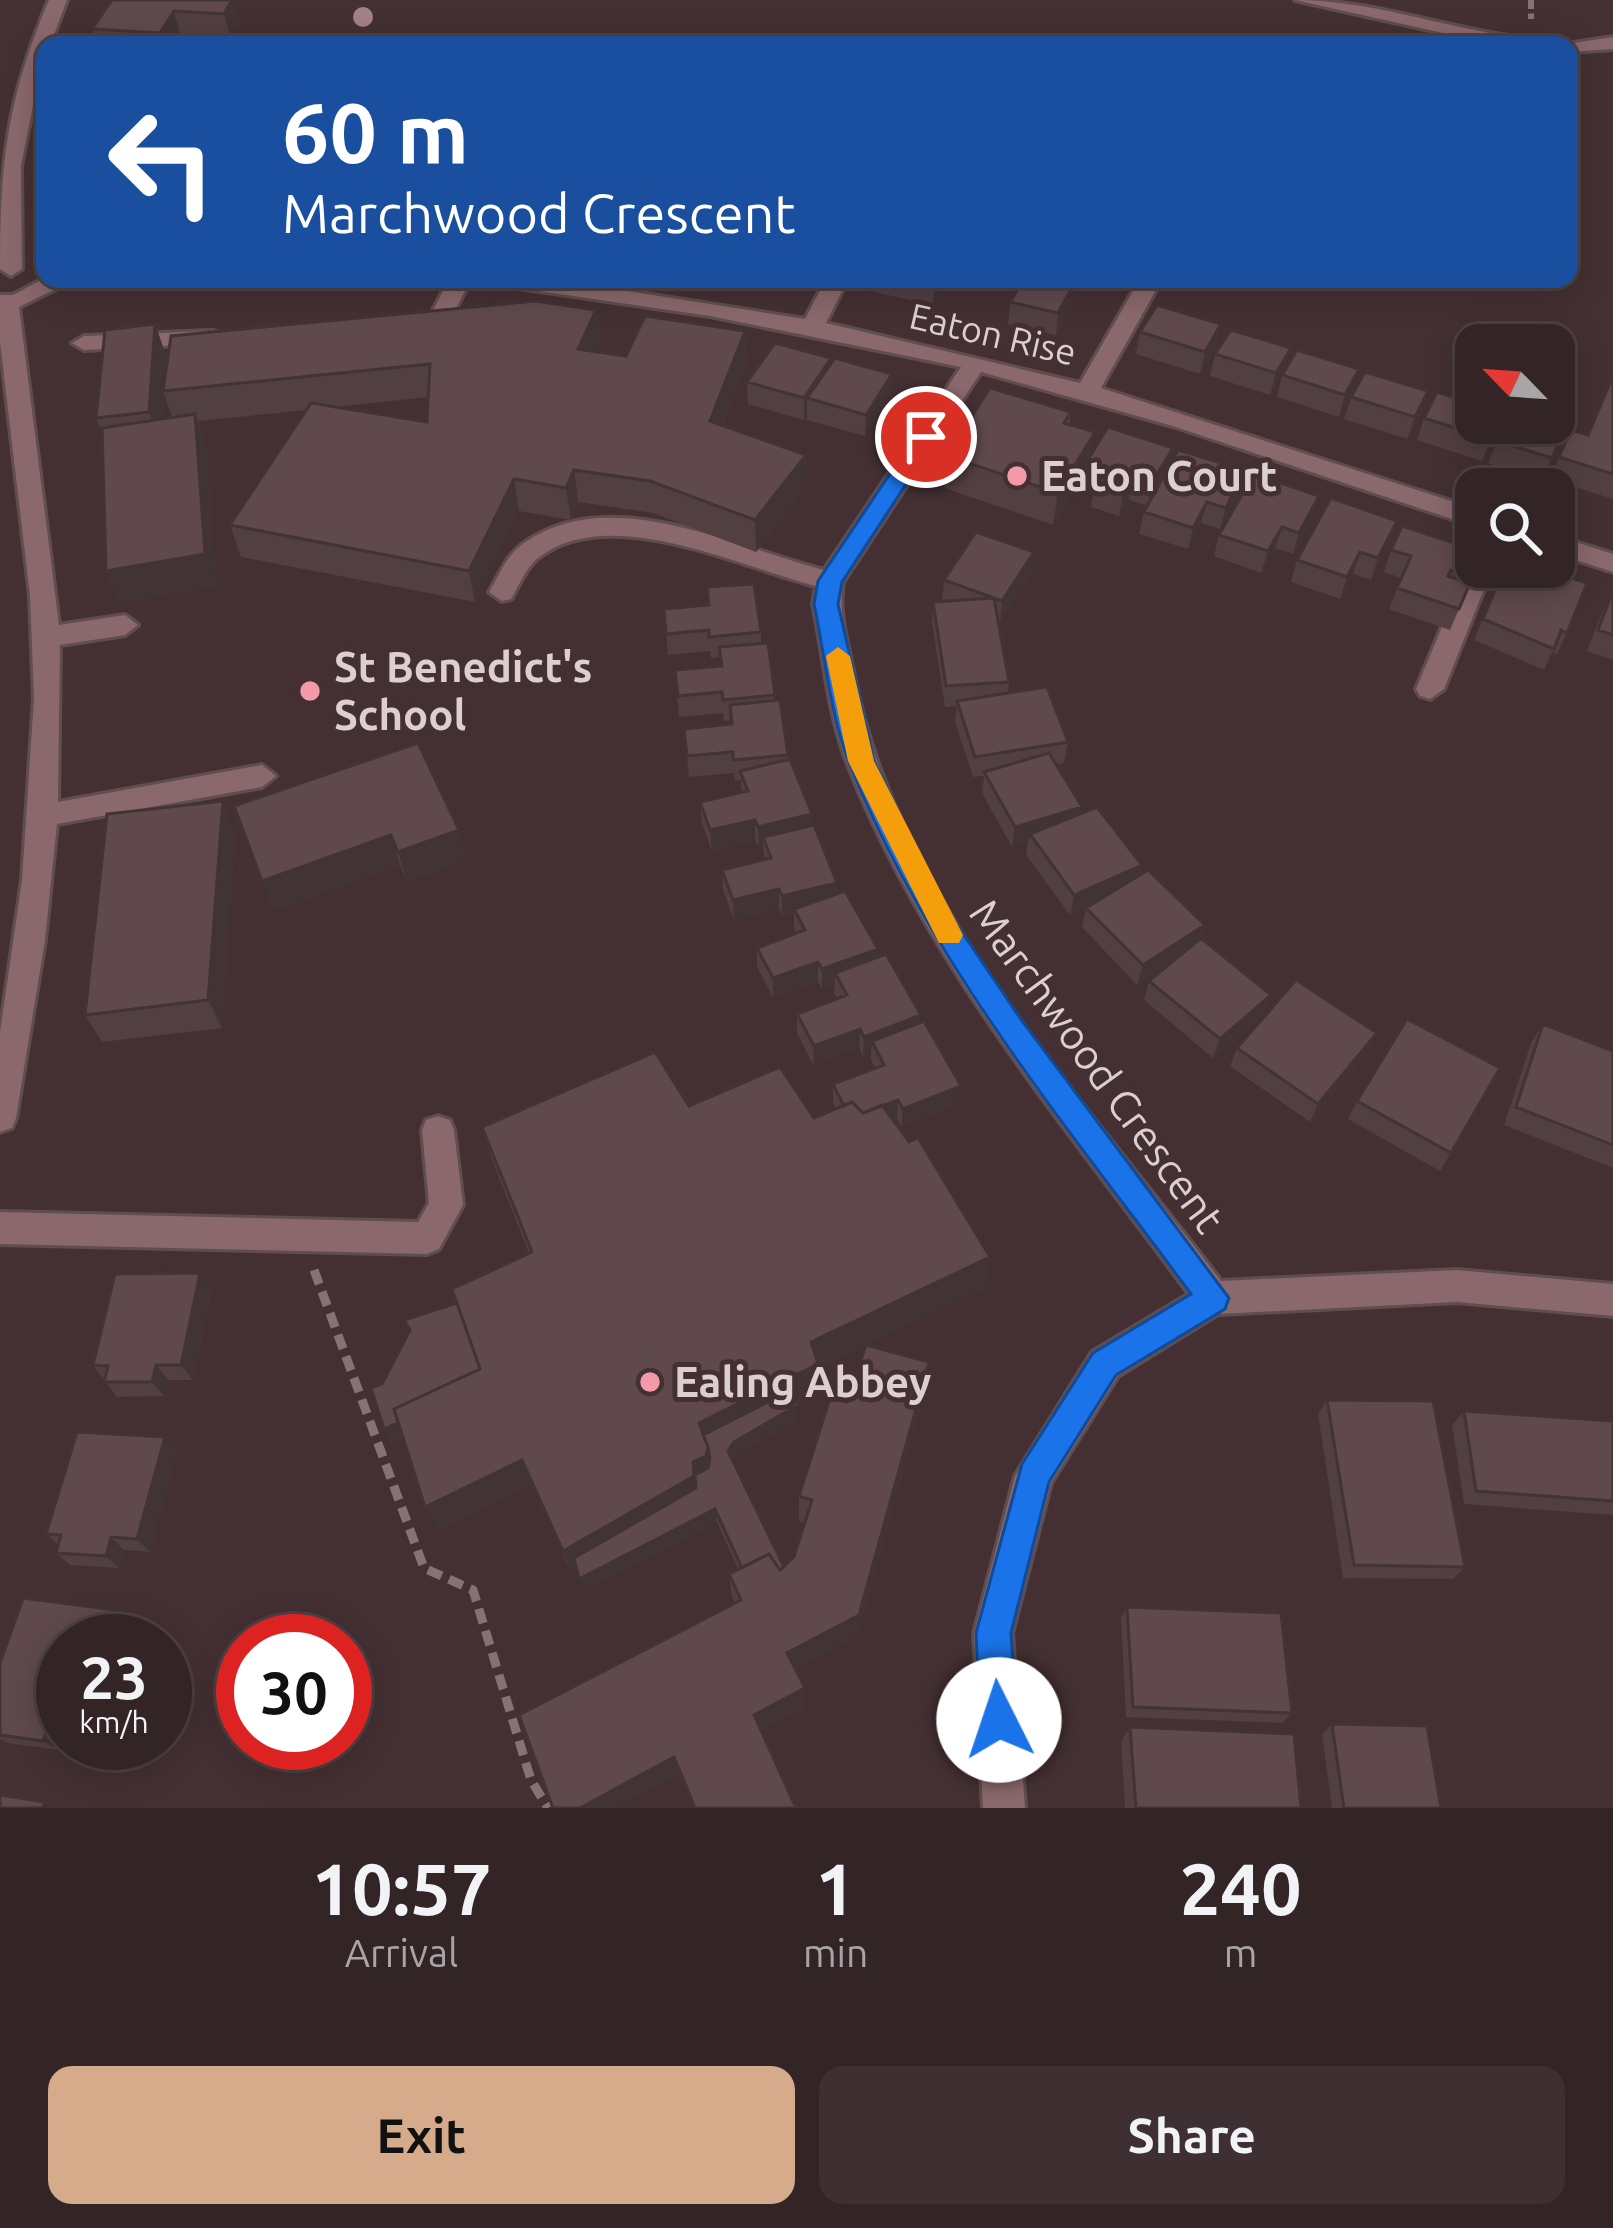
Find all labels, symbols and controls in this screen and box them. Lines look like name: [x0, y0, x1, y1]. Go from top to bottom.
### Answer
icon: left: [84, 84, 240, 240]
text: 60 m: [282, 85, 469, 179]
text: Marchwood Crescent: [282, 183, 796, 243]
street label: Eaton Rise: [906, 294, 1080, 373]
north arrow: [1455, 324, 1575, 444]
map controls: [1455, 324, 1575, 588]
pin: [875, 386, 977, 488]
icon: arrive: [893, 404, 959, 470]
place label: Eaton Court: [1041, 452, 1277, 499]
marker: Eaton Court: [1004, 463, 1030, 489]
button: search: [1455, 468, 1575, 588]
place label: St Benedict's School: [334, 643, 592, 738]
marker: St Benedict's School: [297, 678, 323, 704]
street label: Marchwood Crescent: [961, 890, 1234, 1241]
place label: Ealing Abbey: [674, 1358, 931, 1405]
marker: Ealing Abbey: [637, 1369, 663, 1395]
speed limit sign: 30: [216, 1614, 372, 1770]
text: 23: [80, 1643, 148, 1710]
position arrow: [936, 1657, 1062, 1783]
text: km/h: [79, 1705, 149, 1739]
text: 10:57: [311, 1848, 492, 1929]
text: 1: [815, 1848, 856, 1929]
text: 240: [1180, 1848, 1302, 1929]
text: Arrival: [345, 1931, 458, 1974]
text: min: [803, 1931, 868, 1974]
text: m: [1224, 1931, 1257, 1974]
button: Exit: [48, 2066, 795, 2204]
button: Share: [819, 2066, 1565, 2204]

